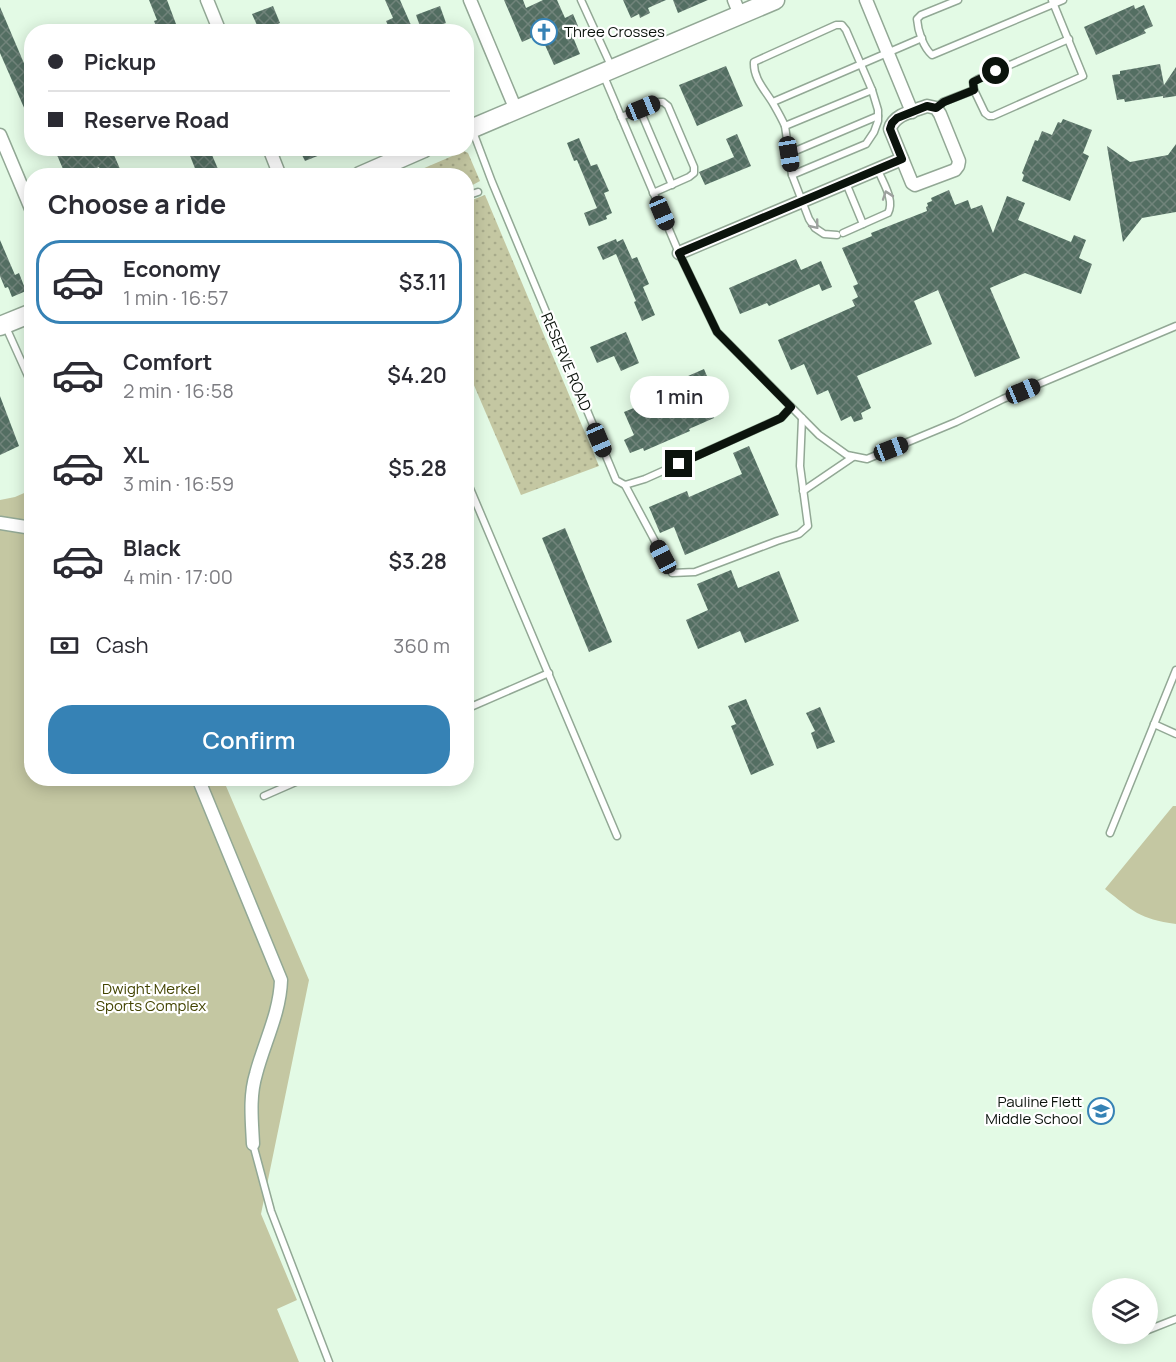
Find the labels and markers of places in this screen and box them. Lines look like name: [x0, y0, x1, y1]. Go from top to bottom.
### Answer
church icon: Three Crosses: [529, 17, 559, 47]
place label: Three Crosses: [564, 21, 665, 42]
place label: Pauline Flett Middle School: [985, 1091, 1082, 1129]
school or university icon: Pauline Flett Middle School: [1086, 1096, 1116, 1126]

